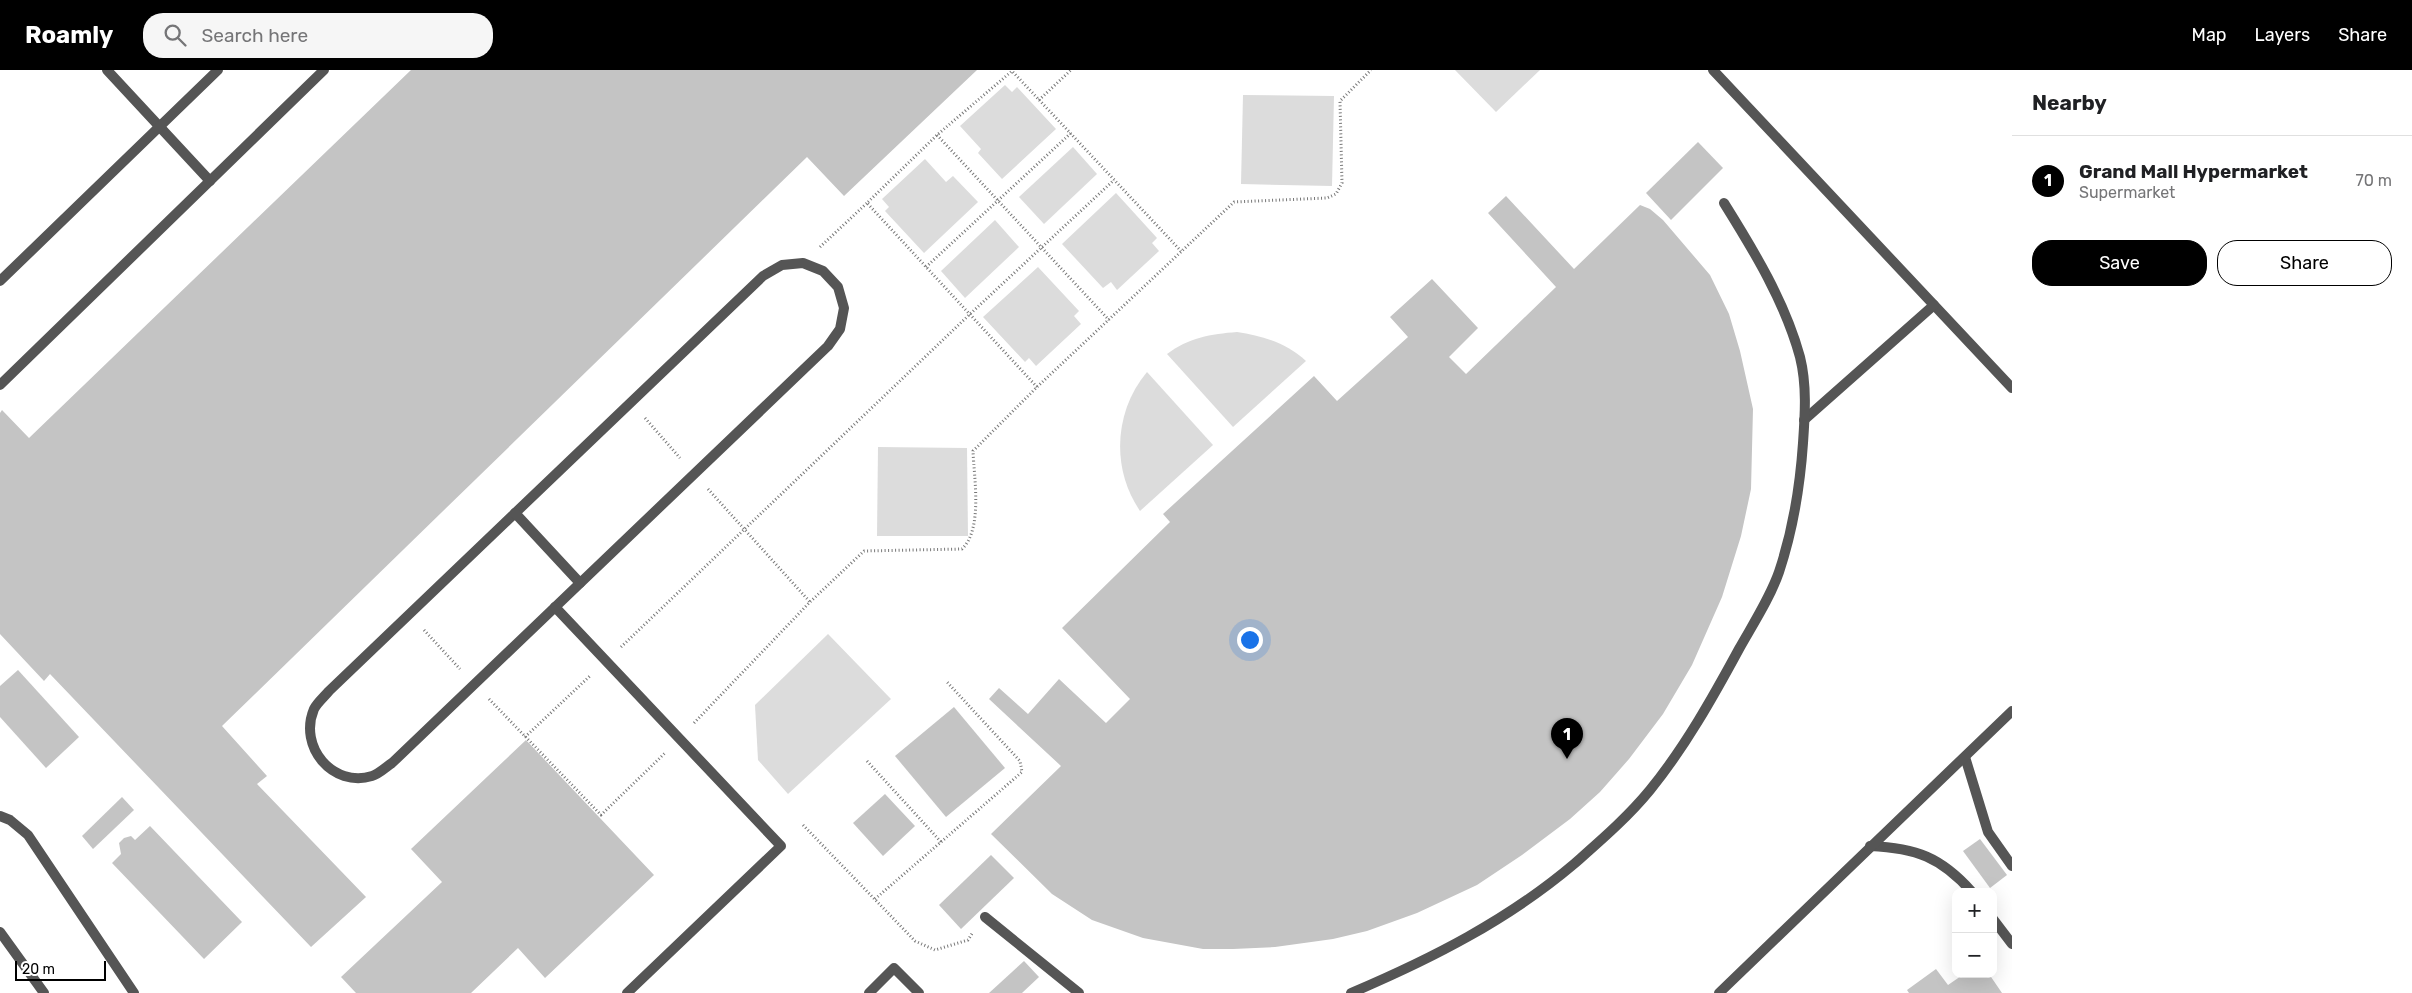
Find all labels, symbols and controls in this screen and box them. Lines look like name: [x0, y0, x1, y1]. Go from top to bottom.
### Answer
search box: [143, 13, 493, 58]
text: Roamly: [25, 21, 113, 49]
icon: search: [161, 21, 189, 49]
text: Search here: [201, 24, 308, 47]
text: Map: [2192, 24, 2227, 46]
text: Layers: [2255, 24, 2310, 46]
text: Share: [2338, 24, 2387, 46]
text: Nearby: [2032, 90, 2107, 115]
text: Grand Mall Hypermarket: [2079, 160, 2308, 183]
text: 1: [2044, 171, 2052, 190]
text: 70 m: [2355, 171, 2392, 190]
text: Supermarket: [2079, 183, 2175, 202]
button: Save: [2032, 240, 2207, 286]
button: Share: [2217, 240, 2392, 286]
your location: [1237, 627, 1263, 653]
pin: 1: [1551, 718, 1583, 759]
map controls: [1952, 888, 1997, 978]
button: +: [1952, 888, 1997, 933]
button: −: [1952, 933, 1997, 978]
scale bar: [15, 958, 106, 981]
text: 20 m: [22, 961, 55, 978]

